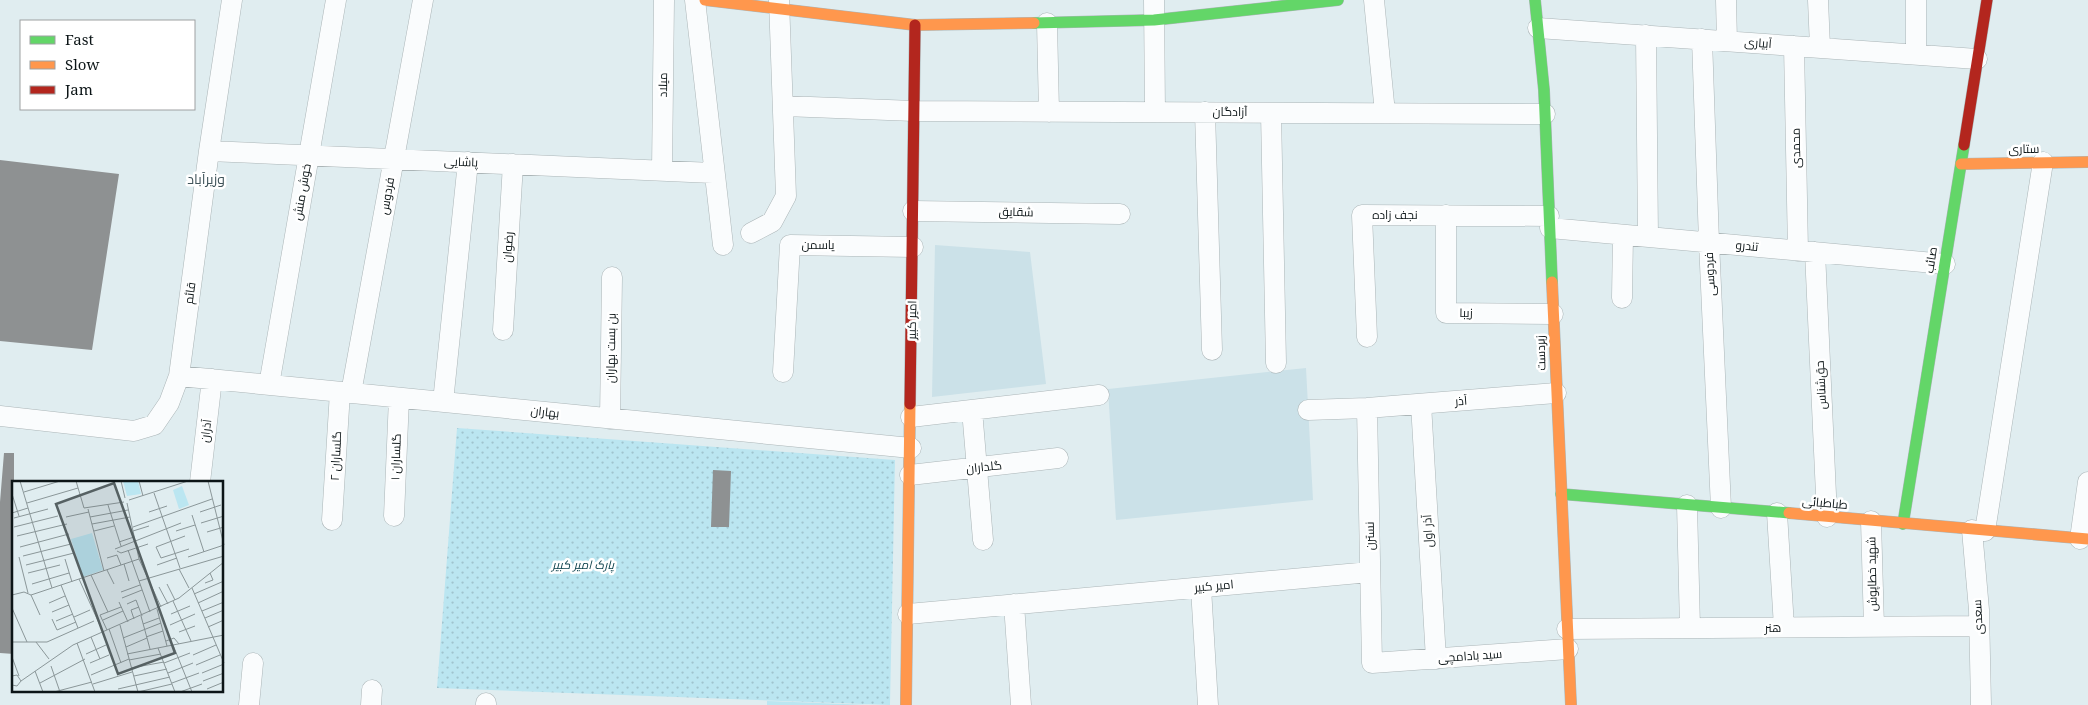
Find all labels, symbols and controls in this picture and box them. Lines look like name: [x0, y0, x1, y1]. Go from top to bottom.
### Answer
legend: [20, 20, 195, 110]
text: Fast: [65, 29, 94, 49]
street label: آبیاری: [1744, 33, 1773, 52]
text: Slow: [65, 54, 99, 74]
street label: میلاد: [654, 72, 671, 98]
text: Jam: [64, 79, 93, 99]
street label: آزادگان: [1212, 103, 1248, 120]
street label: محمدی: [1787, 128, 1804, 168]
street label: ستاری: [2008, 140, 2040, 157]
street label: پاشایی: [444, 152, 479, 172]
street label: خوش منش: [288, 162, 315, 222]
district label: وزیرآباد: [187, 169, 225, 188]
street label: فردوس: [375, 176, 398, 216]
street label: شقایق: [998, 203, 1034, 220]
street label: نجف زاده: [1372, 206, 1418, 223]
street label: رضوان: [498, 231, 517, 263]
street label: یاسمن: [801, 236, 835, 253]
street label: تندرو: [1735, 236, 1760, 255]
street label: صائب: [1920, 246, 1941, 274]
street label: فردوسی: [1700, 252, 1719, 296]
street label: قائم: [180, 281, 199, 305]
street label: امیر کبیر: [903, 300, 920, 341]
street label: زیبا: [1459, 304, 1473, 321]
street label: بن بست بهاران: [601, 313, 620, 383]
street label: زبردست: [1531, 335, 1550, 371]
street label: حق‌شناس: [1811, 360, 1830, 410]
street label: آذر: [1453, 392, 1468, 409]
street label: بهاران: [530, 402, 560, 421]
street label: آذران: [196, 418, 215, 444]
street label: گلساران ۲: [326, 431, 345, 481]
street label: گلساران ۱: [386, 433, 405, 481]
street label: گلداران: [965, 456, 1003, 477]
inset map: [12, 481, 224, 692]
street label: طباطبائی: [1801, 492, 1849, 513]
street label: آذر اول: [1418, 513, 1437, 548]
street label: نسترن: [1361, 522, 1378, 550]
street label: شهید خطاپوش: [1862, 536, 1882, 612]
park label: پارک امیر کبیر: [550, 556, 615, 573]
street label: امیر کبیر: [1193, 575, 1234, 596]
street label: سعدی: [1968, 599, 1987, 635]
street label: هنر: [1764, 619, 1781, 636]
street label: سید بادامچی: [1437, 645, 1503, 667]

